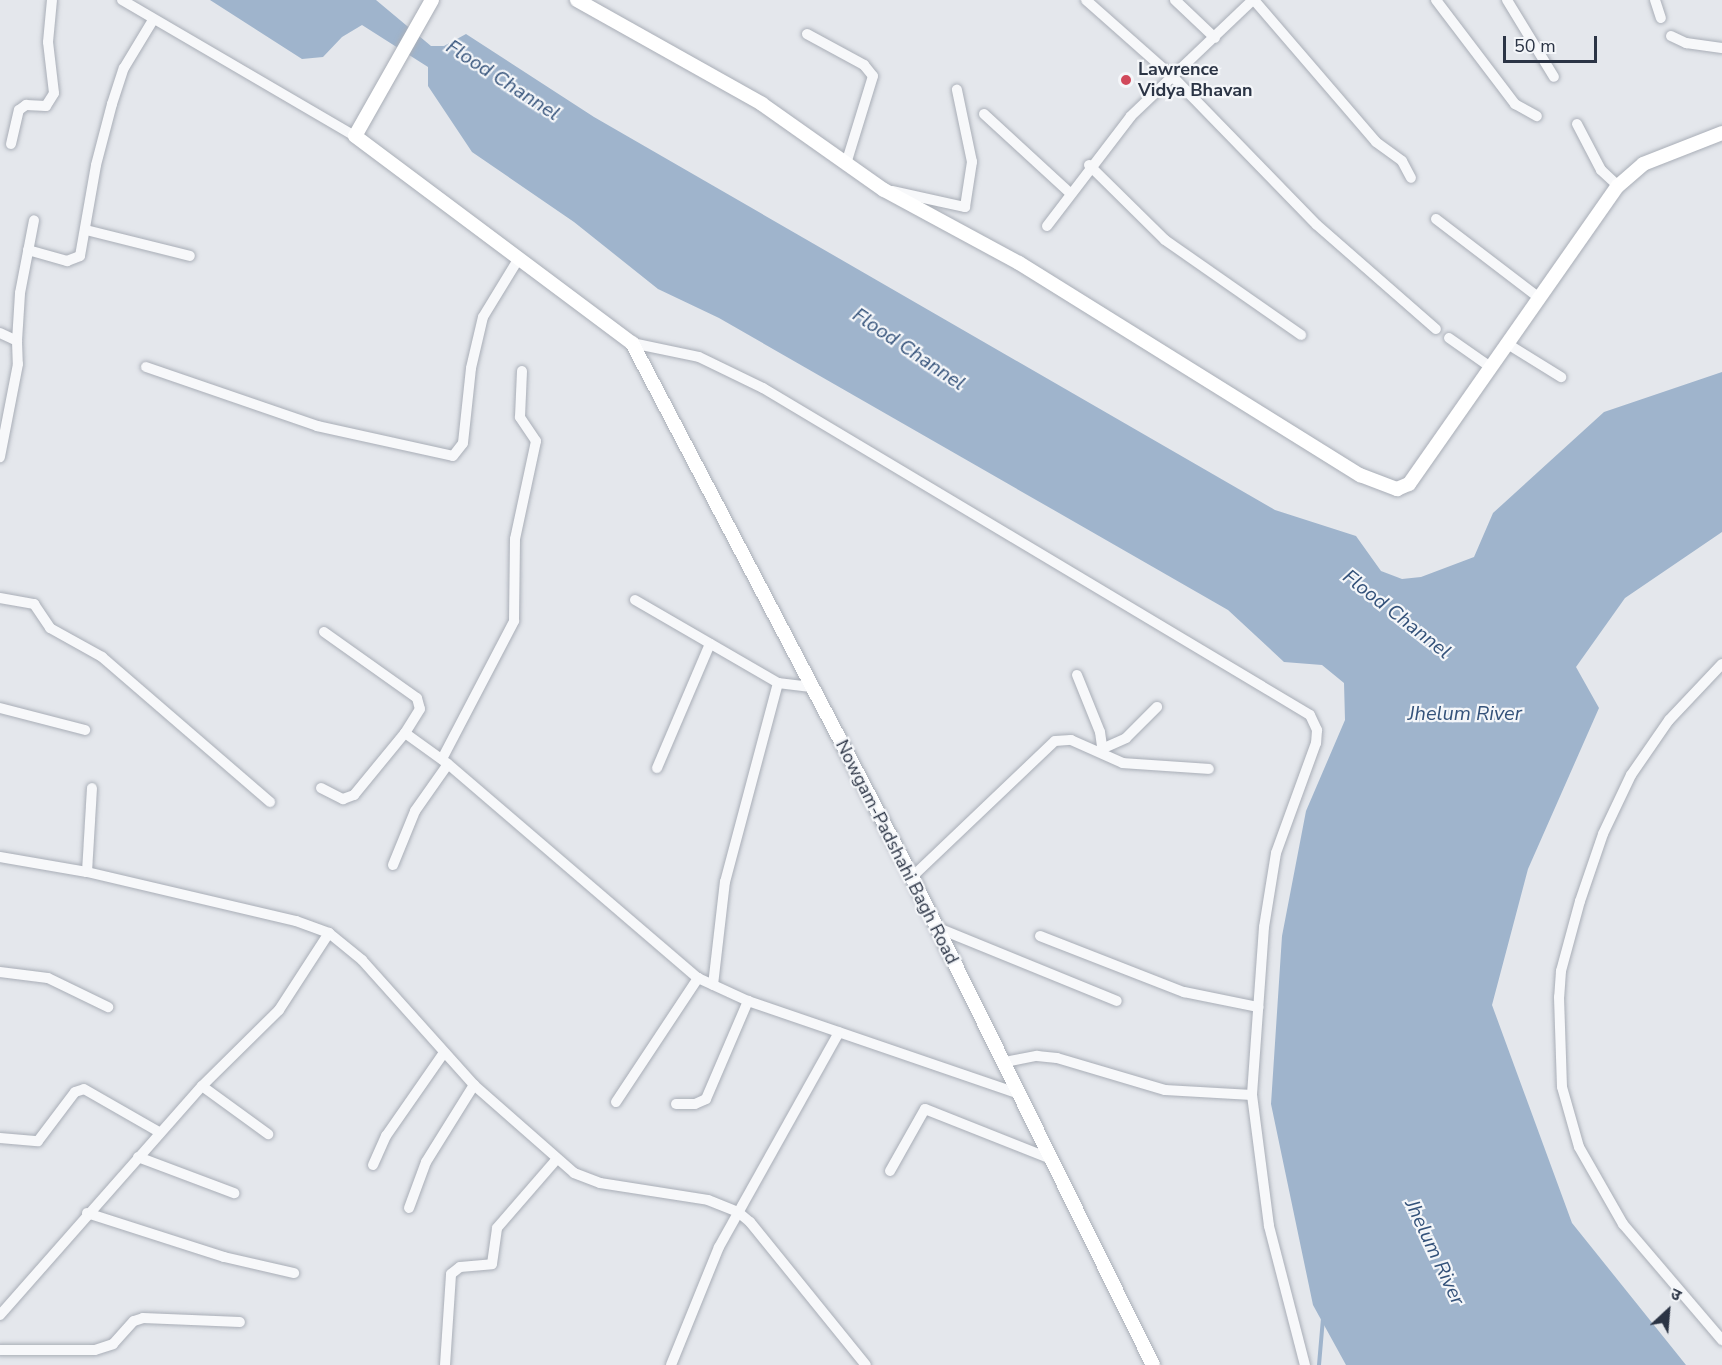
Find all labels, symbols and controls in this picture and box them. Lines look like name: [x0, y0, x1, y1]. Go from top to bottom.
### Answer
scale bar: [1506, 24, 1600, 62]
water label: Flood Channel: [442, 34, 564, 126]
text: 50 m: [1514, 34, 1556, 58]
place label: Lawrence Vidya Bhavan: [1138, 59, 1253, 101]
marker: Lawrence Vidya Bhavan: [1119, 73, 1133, 87]
water label: Flood Channel: [848, 303, 970, 395]
water label: Flood Channel: [1338, 564, 1456, 664]
water label: Jhelum River: [1408, 701, 1522, 725]
street label: Nowgam-Padshahi Bagh Road: [831, 736, 963, 968]
water label: Jhelum River: [1400, 1195, 1470, 1309]
north arrow: [1638, 1281, 1698, 1341]
text: उ: [1667, 1283, 1685, 1307]

